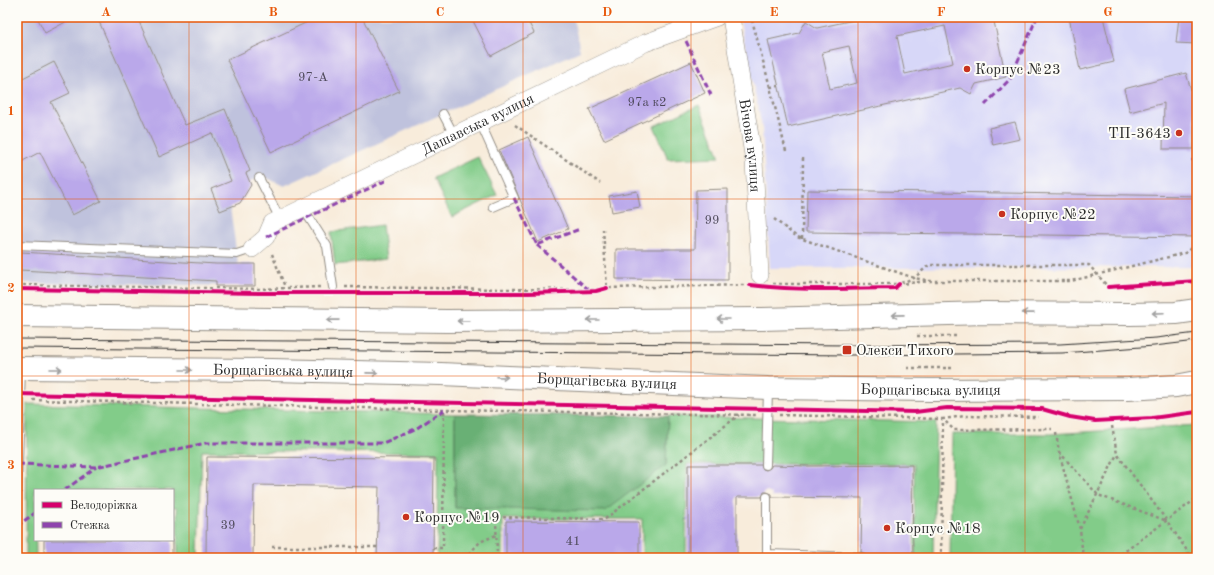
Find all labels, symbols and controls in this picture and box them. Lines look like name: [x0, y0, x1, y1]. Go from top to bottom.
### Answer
text: A: [101, 6, 111, 19]
text: B: [268, 6, 278, 19]
text: C: [436, 6, 444, 19]
text: D: [602, 6, 612, 19]
text: E: [770, 6, 779, 19]
text: F: [937, 6, 946, 19]
text: G: [1103, 6, 1113, 19]
place label: Корпус №23: [975, 63, 1061, 78]
marker: Корпус №23: [962, 64, 972, 74]
house number: 97-А: [298, 71, 328, 84]
street label: Дашавська вулиця: [420, 92, 537, 158]
house number: 97а к2: [627, 96, 667, 109]
street label: Вічова вулиця: [735, 98, 762, 193]
text: 1: [7, 105, 15, 118]
place label: ТП-3643: [1108, 127, 1171, 142]
marker: ТП-3643: [1174, 128, 1184, 138]
place label: Корпус №22: [1010, 208, 1096, 223]
marker: Корпус №22: [997, 209, 1007, 219]
house number: 99: [704, 214, 720, 227]
text: 2: [7, 282, 15, 295]
one-way arrow: [1022, 310, 1035, 317]
one-way arrow: [1152, 310, 1165, 317]
one-way arrow: [892, 311, 905, 319]
one-way arrow: [717, 315, 730, 323]
one-way arrow: [327, 316, 340, 324]
one-way arrow: [587, 316, 600, 324]
one-way arrow: [457, 317, 470, 325]
marker: Олекси Тихого: [841, 344, 853, 356]
place label: Олекси Тихого: [856, 344, 954, 359]
street label: Борщагівська вулиця: [213, 364, 354, 381]
one-way arrow: [49, 365, 62, 372]
one-way arrow: [179, 366, 192, 373]
one-way arrow: [365, 369, 378, 376]
street label: Борщагівська вулиця: [536, 372, 677, 393]
one-way arrow: [495, 373, 508, 381]
street label: Борщагівська вулиця: [860, 383, 1001, 399]
text: 3: [7, 459, 15, 472]
legend: [34, 489, 174, 541]
text: Велодоріжка: [70, 499, 137, 512]
place label: Корпус №19: [414, 511, 500, 526]
marker: Корпус №19: [401, 512, 411, 522]
house number: 39: [220, 519, 236, 532]
text: Стежка: [70, 520, 110, 532]
place label: Корпус №18: [895, 522, 981, 537]
marker: Корпус №18: [882, 523, 892, 533]
house number: 41: [565, 535, 581, 548]

